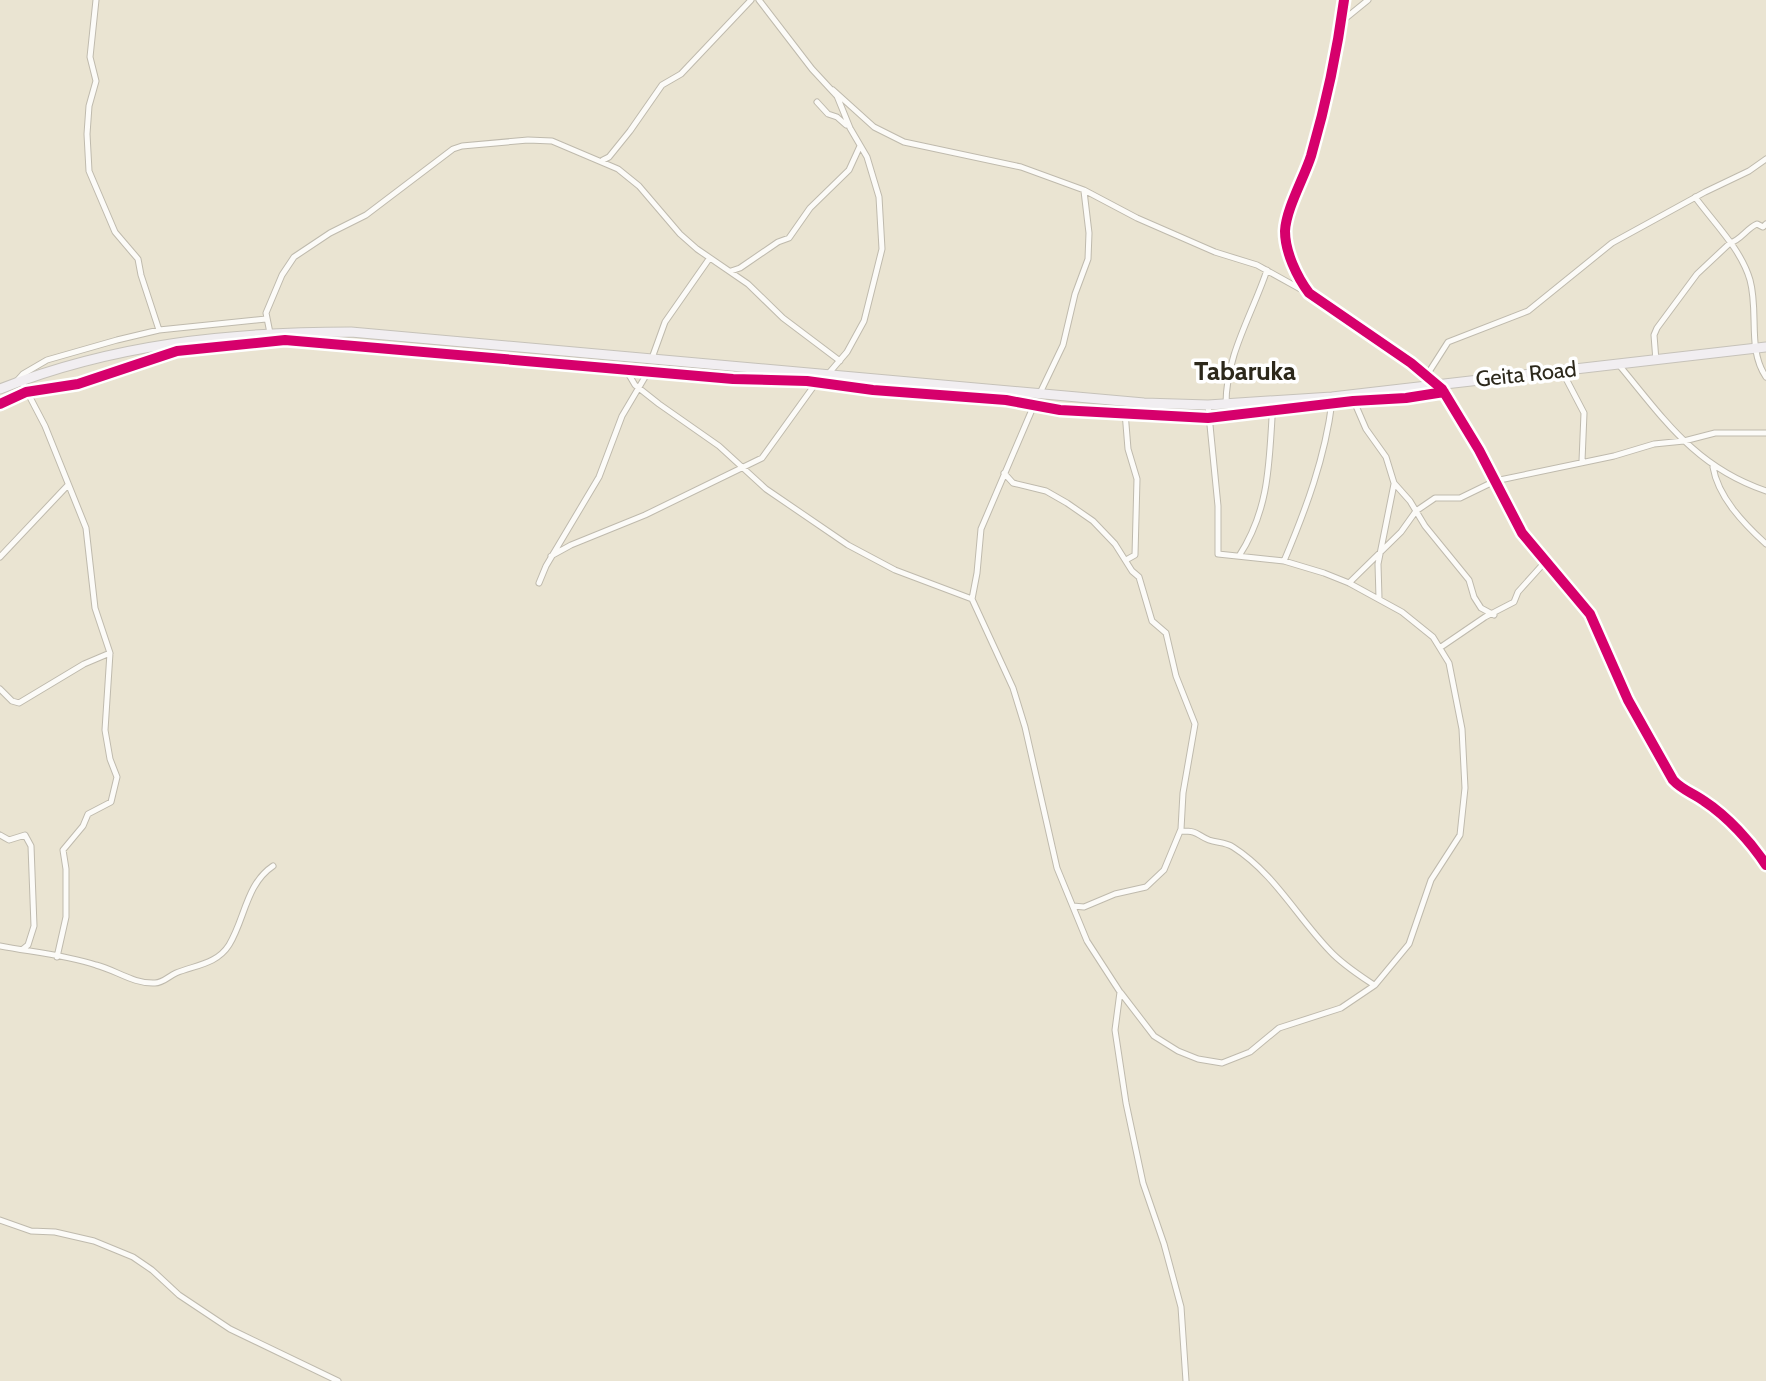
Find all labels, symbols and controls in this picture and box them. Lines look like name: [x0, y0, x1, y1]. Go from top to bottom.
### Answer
district label: Tabaruka: [1194, 355, 1296, 387]
street label: Geita Road: [1474, 355, 1578, 393]

